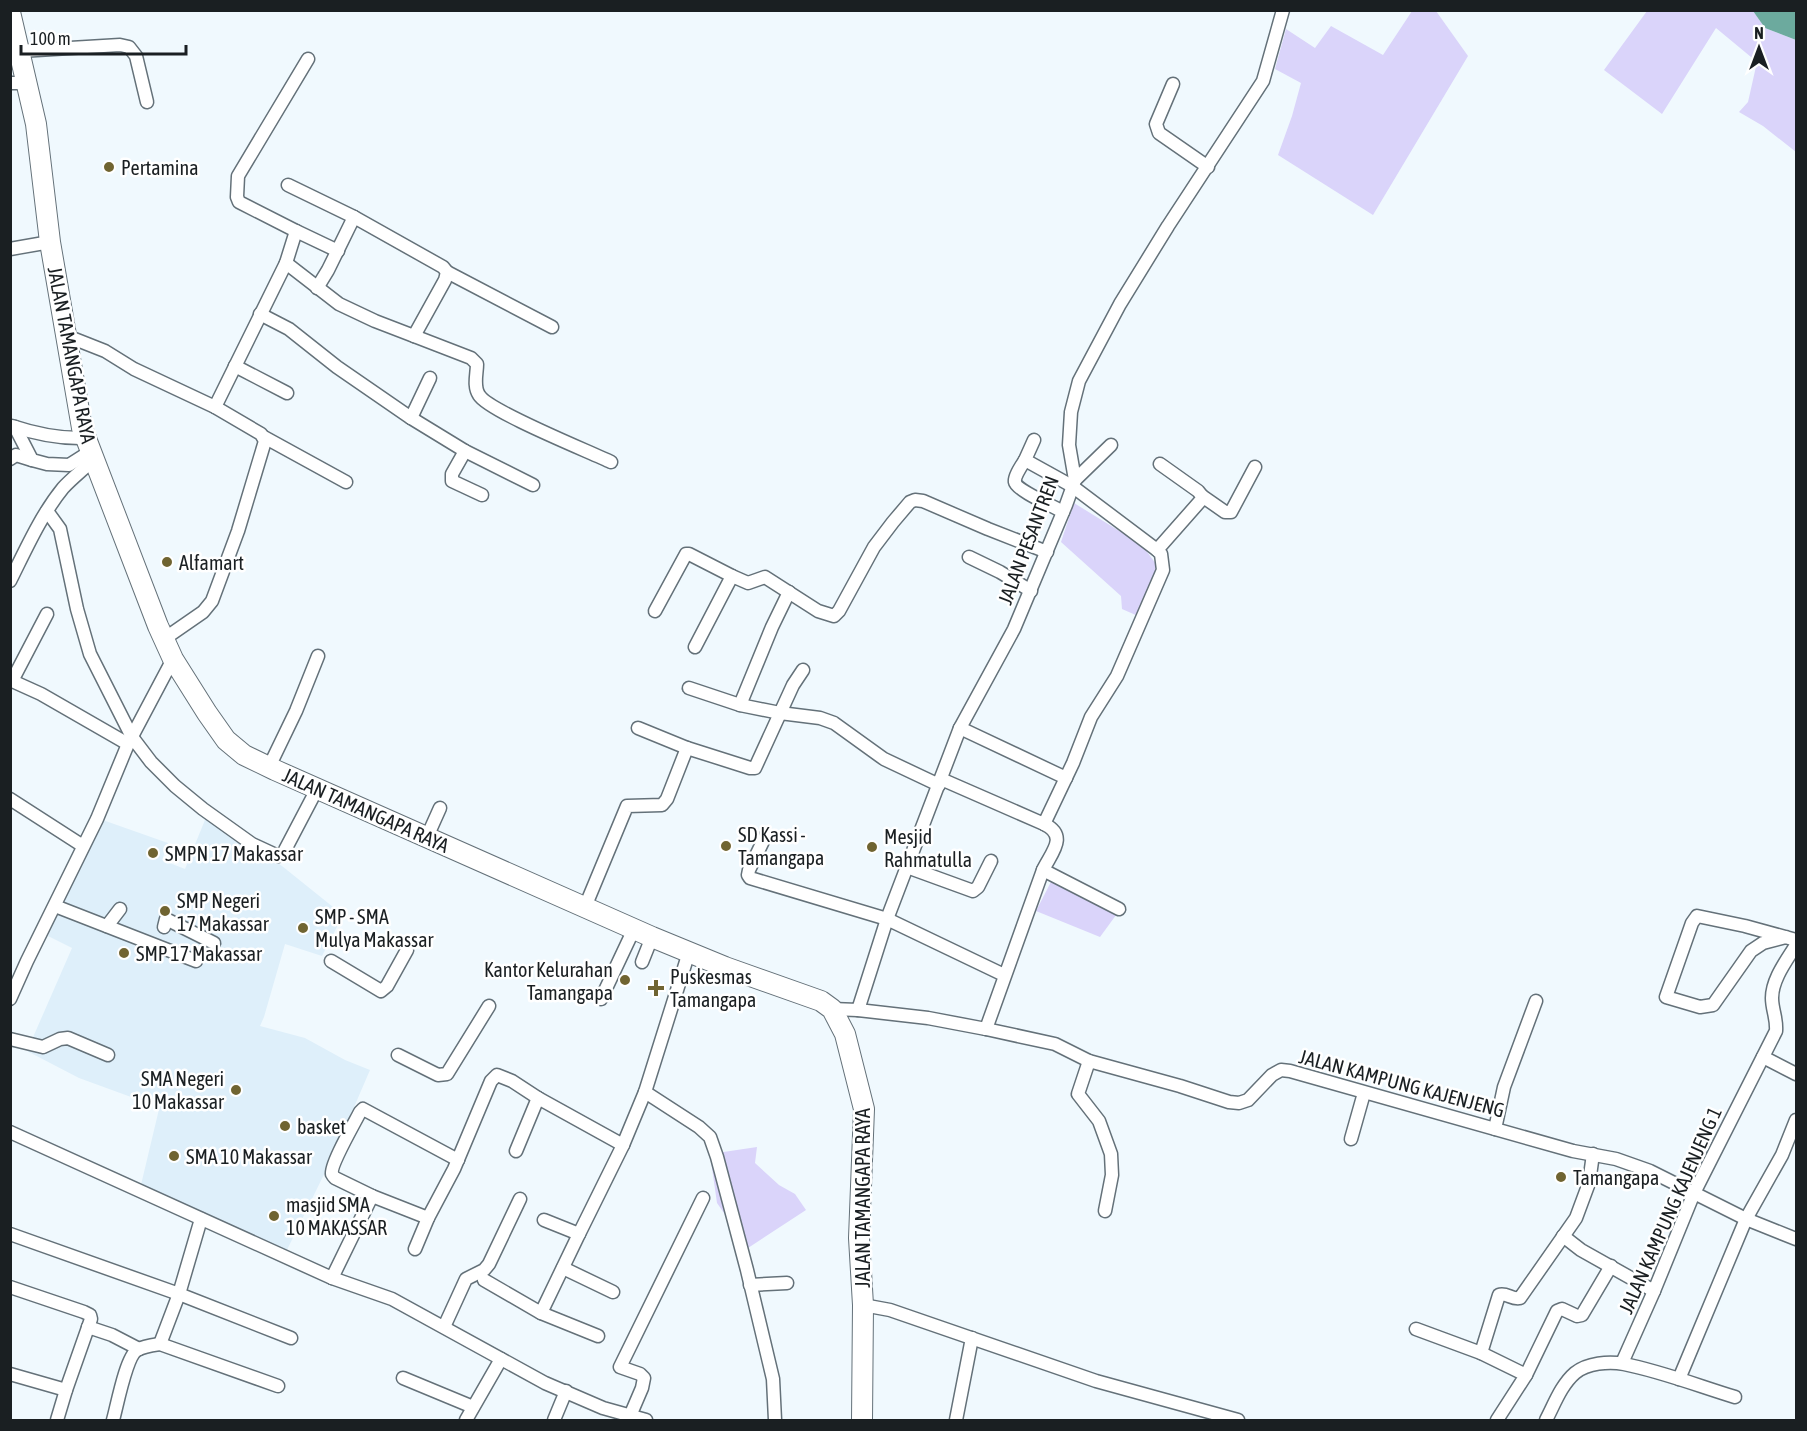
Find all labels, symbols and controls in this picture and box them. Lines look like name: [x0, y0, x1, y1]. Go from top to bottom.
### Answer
scale bar: [21, 18, 186, 56]
north arrow: [1729, 18, 1789, 78]
text: N: [1754, 24, 1764, 42]
text: 100 m: [30, 28, 71, 49]
place label: Pertamina: [121, 156, 198, 179]
marker: Pertamina: [102, 160, 116, 174]
street label: JALAN TAMANGAPA RAYA: [44, 265, 100, 445]
street label: JALAN PESANTREN: [993, 473, 1063, 607]
place label: Alfamart: [179, 551, 244, 574]
marker: Alfamart: [160, 555, 174, 569]
street label: JALAN TAMANGAPA RAYA: [279, 763, 453, 857]
place label: SD Kassi - Tamangapa: [738, 823, 824, 869]
place label: Mesjid Rahmatulla: [884, 825, 972, 871]
marker: SD Kassi - Tamangapa: [719, 839, 733, 853]
marker: Mesjid Rahmatulla: [865, 840, 879, 854]
place label: SMPN 17 Makassar: [165, 842, 304, 865]
marker: SMPN 17 Makassar: [146, 846, 160, 860]
place label: SMP Negeri 17 Makassar: [177, 889, 270, 935]
marker: SMP Negeri 17 Makassar: [158, 904, 172, 918]
place label: SMP - SMA Mulya Makassar: [315, 905, 434, 951]
marker: SMP - SMA Mulya Makassar: [296, 921, 310, 935]
place label: SMP 17 Makassar: [136, 942, 263, 965]
marker: SMP 17 Makassar: [117, 946, 131, 960]
place label: Kantor Kelurahan Tamangapa: [484, 958, 613, 1004]
place label: Puskesmas Tamangapa: [670, 965, 756, 1011]
marker: Kantor Kelurahan Tamangapa: [618, 973, 632, 987]
marker: Puskesmas Tamangapa: [647, 979, 665, 997]
street label: JALAN KAMPUNG KAJENJENG: [1297, 1044, 1507, 1122]
place label: SMA Negeri 10 Makassar: [132, 1067, 225, 1113]
marker: SMA Negeri 10 Makassar: [229, 1083, 243, 1097]
street label: JALAN KAMPUNG KAJENJENG 1: [1614, 1103, 1726, 1317]
street label: JALAN TAMANGAPA RAYA: [851, 1108, 874, 1288]
place label: basket: [297, 1115, 346, 1138]
marker: basket: [278, 1119, 292, 1133]
place label: SMA 10 Makassar: [186, 1145, 313, 1168]
marker: SMA 10 Makassar: [167, 1149, 181, 1163]
place label: Tamangapa: [1573, 1166, 1659, 1189]
marker: Tamangapa: [1554, 1170, 1568, 1184]
place label: masjid SMA 10 MAKASSAR: [286, 1193, 387, 1239]
marker: masjid SMA 10 MAKASSAR: [267, 1209, 281, 1223]

